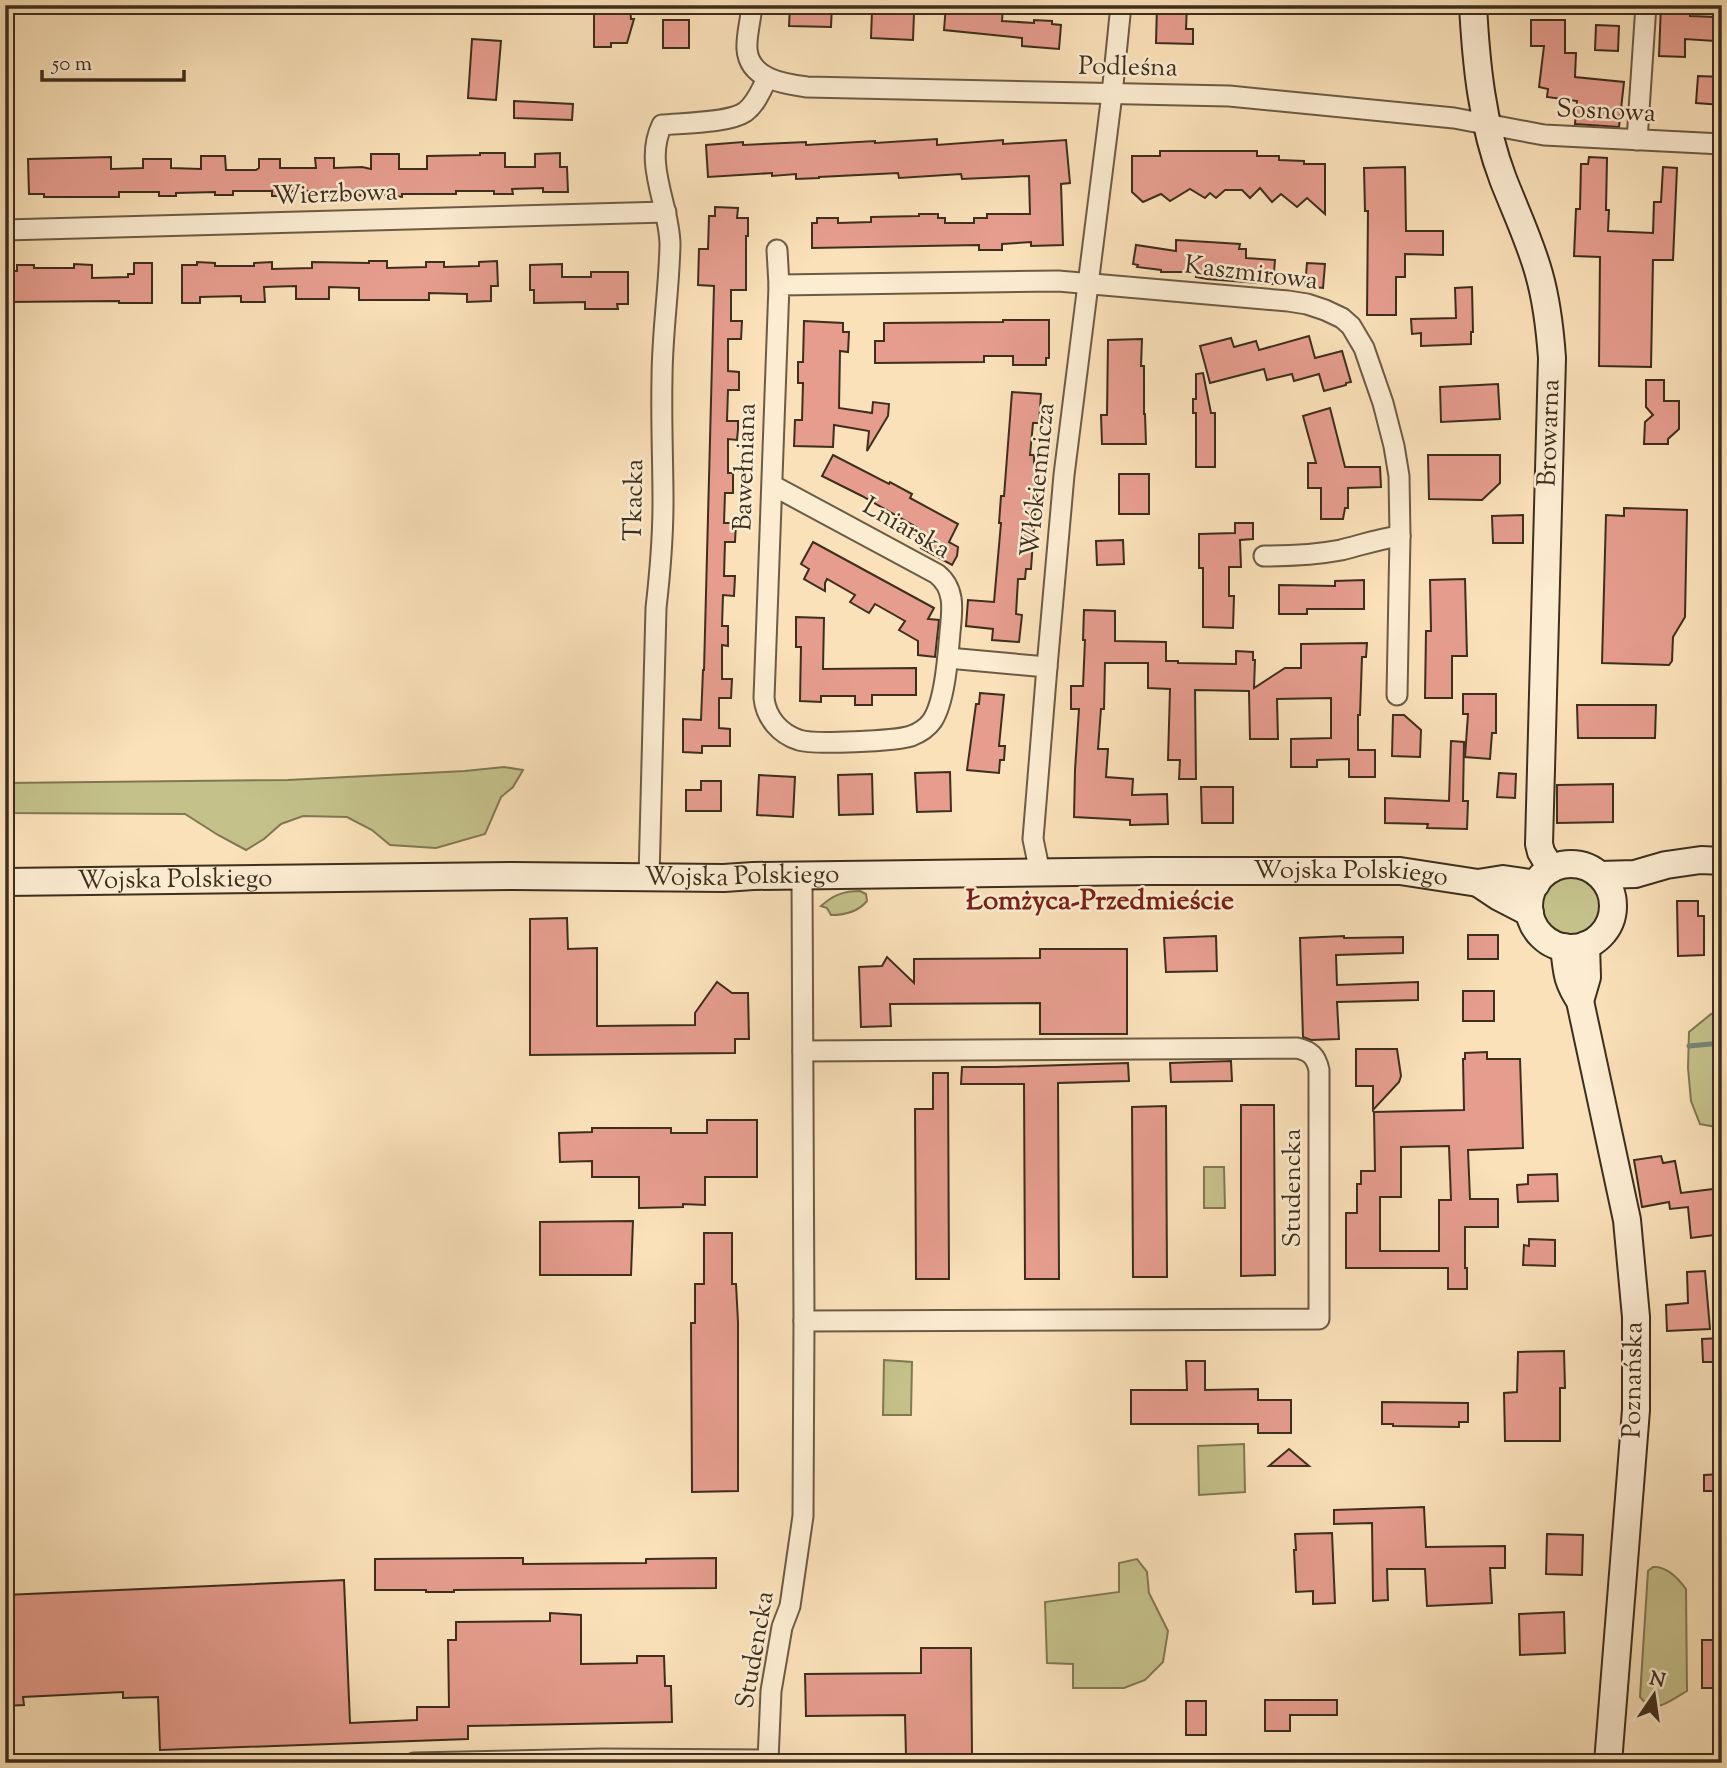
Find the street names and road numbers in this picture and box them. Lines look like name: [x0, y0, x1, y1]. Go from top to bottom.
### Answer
street label: Podleśna: [1078, 49, 1178, 87]
street label: Sosnowa: [1555, 91, 1657, 133]
street label: Wierzbowa: [272, 174, 398, 216]
street label: Kaszmirowa: [1182, 247, 1320, 301]
street label: Browarna: [1530, 378, 1570, 488]
street label: Włókiennicza: [1012, 401, 1066, 559]
street label: Bawełniana: [725, 402, 767, 532]
street label: Tkacka: [616, 458, 654, 542]
street label: Lniarska: [855, 489, 957, 569]
street label: Wojska Polskiego: [1253, 853, 1451, 897]
street label: Wojska Polskiego: [644, 856, 840, 897]
street label: Wojska Polskiego: [77, 860, 273, 900]
street label: Studencka: [1275, 1129, 1312, 1247]
street label: Poznańska: [1614, 1321, 1654, 1439]
street label: Studencka: [727, 1588, 785, 1712]

